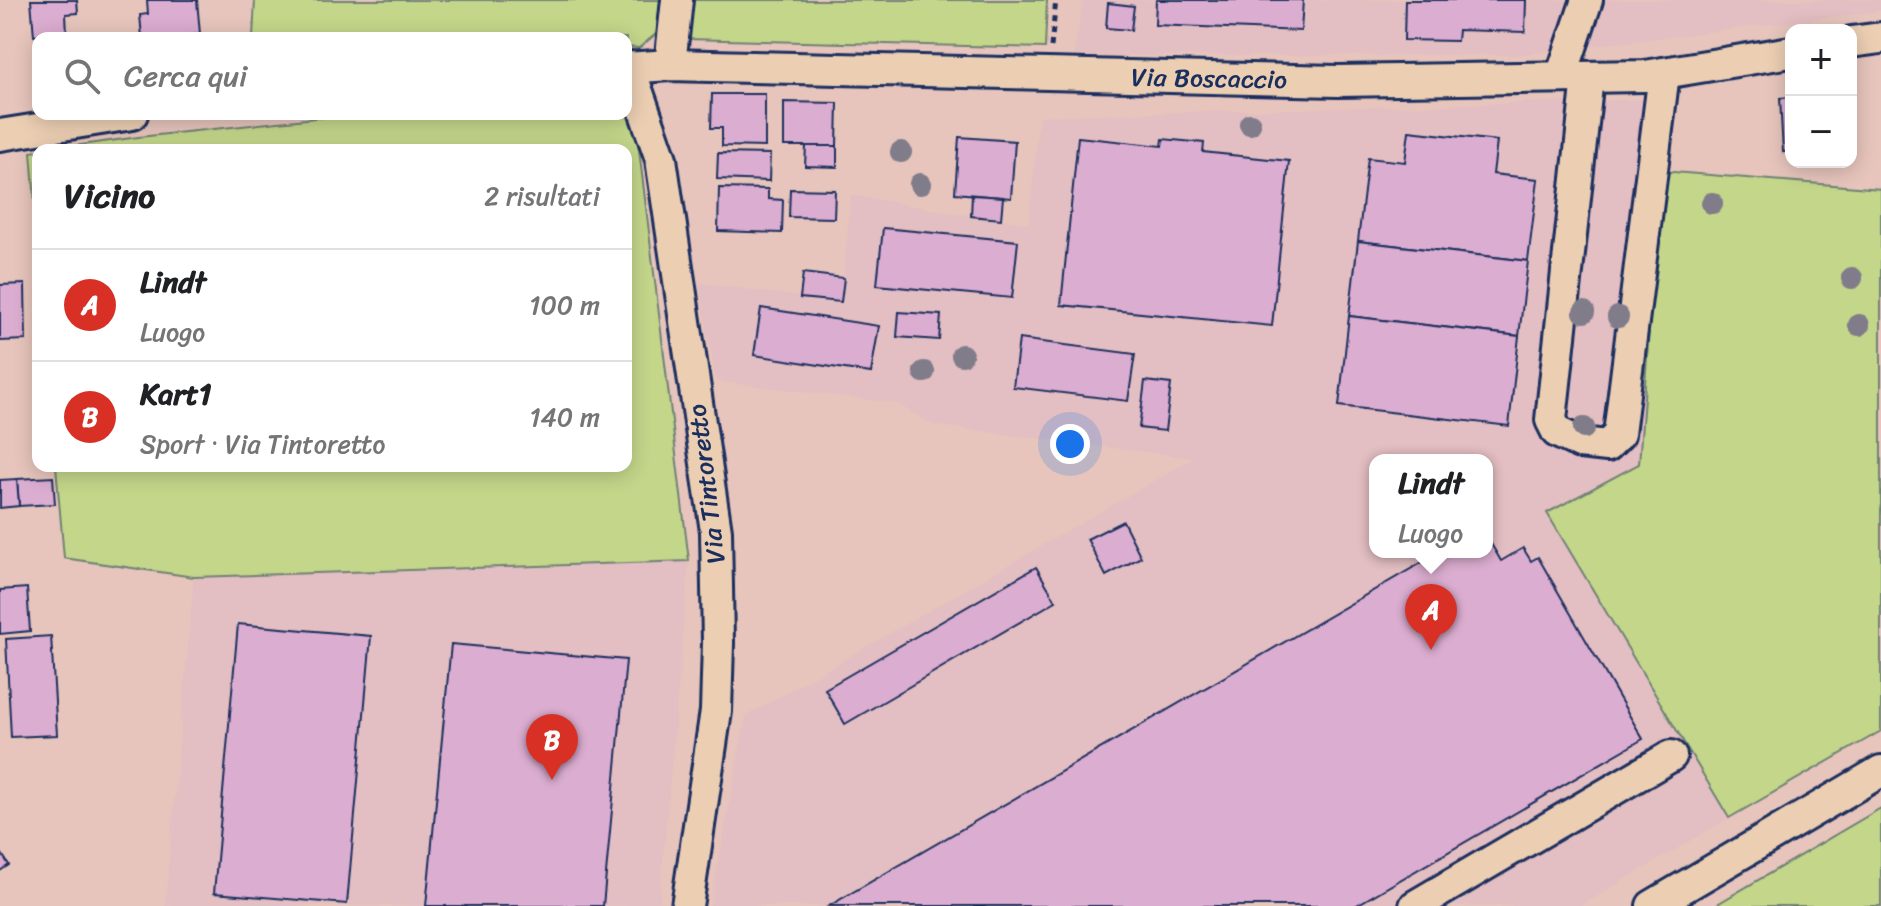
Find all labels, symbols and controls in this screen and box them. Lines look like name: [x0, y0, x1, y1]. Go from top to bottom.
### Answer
map controls: [1785, 24, 1857, 168]
button: +: [1785, 24, 1857, 96]
search box: [32, 32, 632, 120]
text: Cerca qui: [124, 49, 247, 103]
icon: search: [60, 54, 104, 98]
street label: Via Boscaccio: [1131, 54, 1287, 102]
button: −: [1785, 96, 1857, 168]
text: Vicino: [64, 166, 155, 226]
text: 2 risultati: [484, 173, 600, 219]
text: Lindt: [140, 255, 206, 309]
text: A: [81, 282, 99, 328]
text: 100 m: [529, 282, 600, 328]
text: Luogo: [140, 309, 205, 355]
text: Kart1: [140, 367, 212, 421]
text: B: [82, 394, 98, 440]
text: 140 m: [529, 394, 600, 440]
street label: Via Tintoretto: [673, 401, 739, 566]
text: Sport · Via Tintoretto: [140, 421, 385, 467]
your location: [1050, 424, 1090, 464]
popup: [1369, 454, 1493, 558]
text: Lindt: [1398, 456, 1464, 510]
text: Luogo: [1398, 510, 1463, 556]
pin: A: [1405, 584, 1457, 650]
pin: B: [526, 714, 578, 780]

